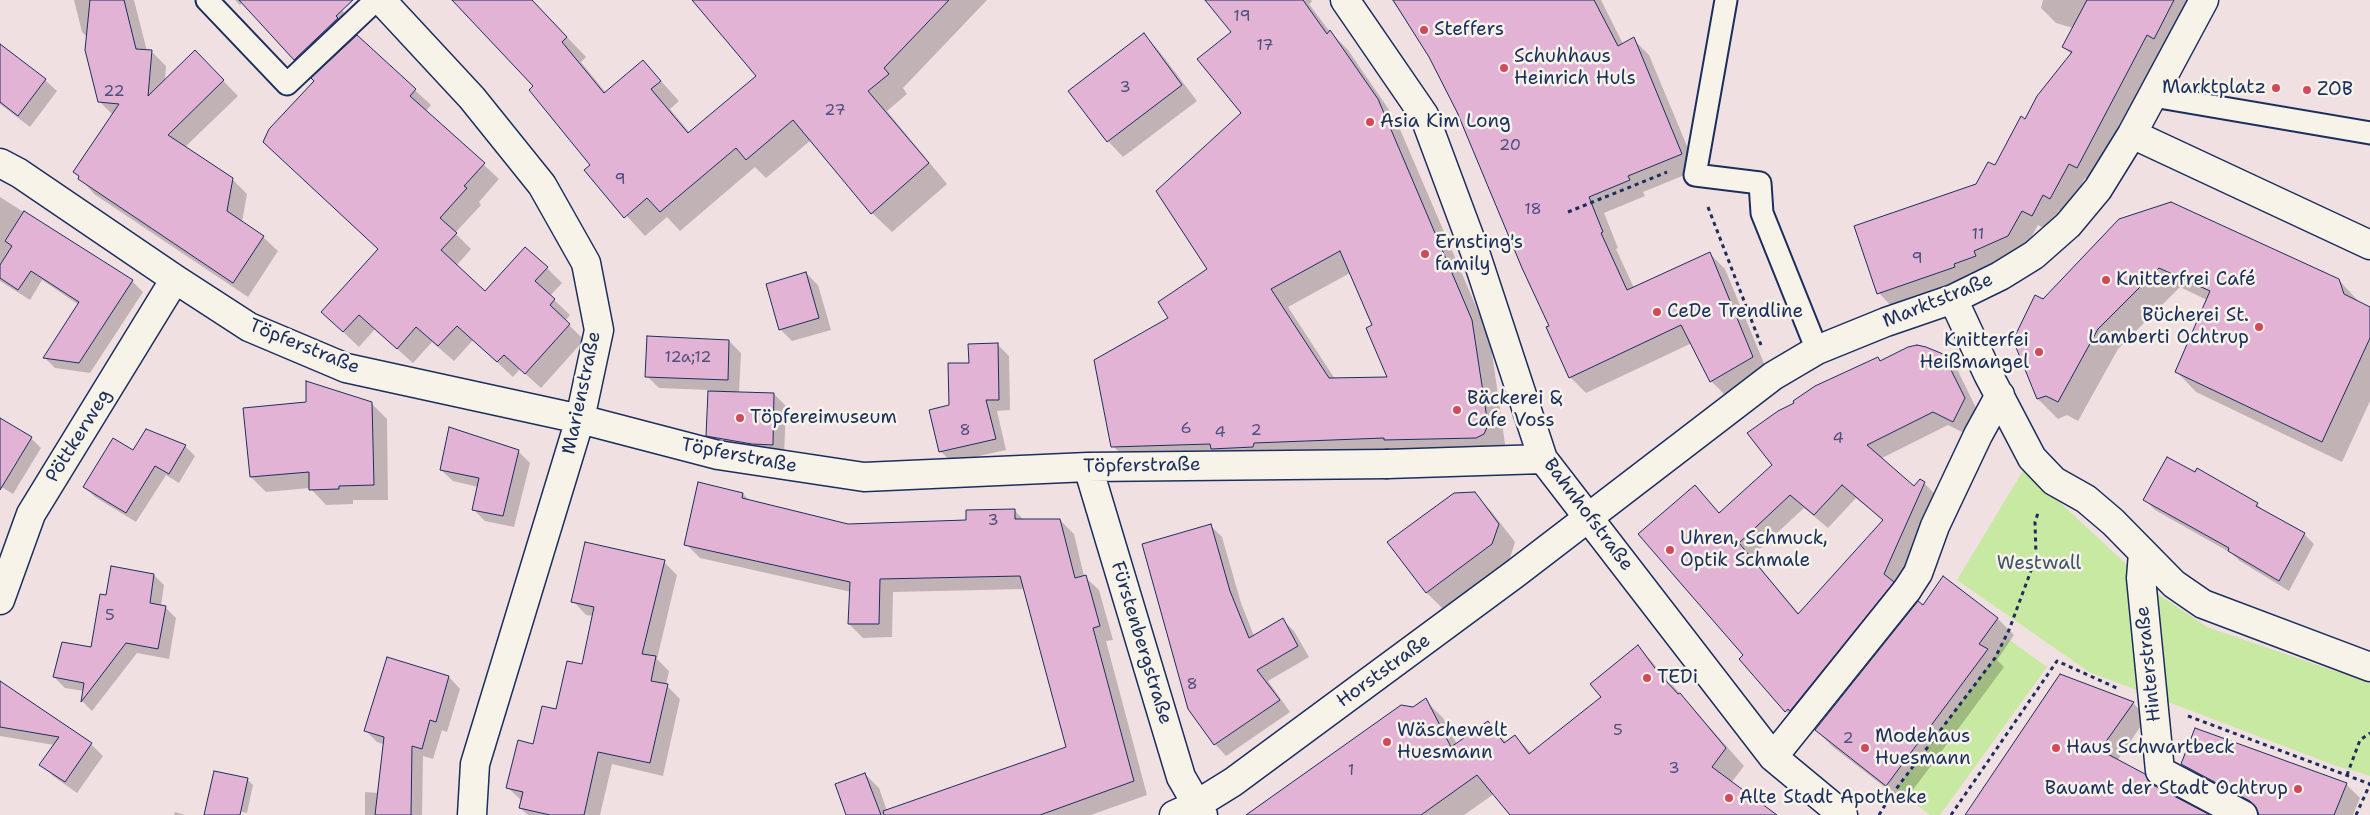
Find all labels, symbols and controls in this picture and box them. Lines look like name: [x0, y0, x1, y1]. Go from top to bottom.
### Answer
house number: 19: [1233, 7, 1251, 27]
place label: Steffers: [1434, 19, 1504, 41]
marker: Steffers: [1418, 24, 1430, 36]
house number: 17: [1256, 36, 1274, 56]
place label: Schuhhaus Heinrich Huls: [1514, 46, 1636, 90]
marker: Schuhhaus Heinrich Huls: [1498, 62, 1510, 74]
place label: Marktplatz: [2162, 77, 2266, 99]
house number: 3: [1119, 78, 1131, 98]
place label: ZOB: [2317, 79, 2353, 101]
house number: 22: [103, 82, 125, 102]
marker: Marktplatz: [2270, 82, 2282, 94]
marker: ZOB: [2301, 84, 2313, 96]
house number: 27: [824, 101, 846, 121]
place label: Asia Kim Long: [1380, 111, 1511, 133]
marker: Asia Kim Long: [1364, 116, 1376, 128]
house number: 20: [1499, 136, 1521, 156]
house number: 9: [614, 170, 626, 190]
house number: 18: [1524, 200, 1542, 220]
house number: 11: [1972, 225, 1984, 245]
place label: Ernsting's family: [1435, 232, 1523, 276]
marker: Ernsting's family: [1419, 248, 1431, 260]
house number: 9: [1911, 249, 1923, 269]
street label: Marktstraße: [1880, 269, 1996, 333]
place label: Knitterfrei Café: [2116, 269, 2256, 291]
marker: Knitterfrei Café: [2100, 274, 2112, 286]
place label: CeDe Trendline: [1667, 301, 1803, 323]
place label: Bücherei St. Lamberti Ochtrup: [2088, 305, 2249, 349]
marker: CeDe Trendline: [1651, 306, 1663, 318]
street label: Töpferstraße: [245, 314, 363, 380]
marker: Bücherei St. Lamberti Ochtrup: [2253, 321, 2265, 333]
street label: Marienstraße: [558, 329, 606, 457]
place label: Knitterfei Heißmangel: [1919, 330, 2029, 374]
marker: Knitterfei Heißmangel: [2033, 346, 2045, 358]
house number: 12a;12: [665, 348, 711, 368]
street label: Pöttkerweg: [41, 385, 117, 487]
place label: Bäckerei & Cafe Voss: [1467, 388, 1562, 432]
marker: Bäckerei & Cafe Voss: [1451, 404, 1463, 416]
place label: Töpfereimuseum: [750, 407, 897, 429]
marker: Töpfereimuseum: [734, 412, 746, 424]
house number: 6: [1180, 419, 1192, 439]
house number: 8: [959, 421, 971, 441]
house number: 2: [1250, 421, 1262, 441]
house number: 4: [1214, 423, 1226, 443]
house number: 4: [1832, 429, 1844, 449]
street label: Töpferstraße: [679, 434, 799, 478]
street label: Töpferstraße: [1083, 454, 1201, 478]
street label: Bahnhofstraße: [1538, 454, 1638, 576]
house number: 3: [987, 511, 999, 531]
place label: Uhren, Schmuck, Optik Schmale: [1680, 528, 1828, 572]
marker: Uhren, Schmuck, Optik Schmale: [1664, 544, 1676, 556]
park label: Westwall: [1997, 553, 2081, 575]
street label: Fürstenbergstraße: [1105, 559, 1177, 727]
street label: Hinterstraße: [2132, 605, 2166, 723]
house number: 5: [105, 606, 115, 626]
street label: Horststraße: [1333, 629, 1435, 713]
place label: TEDi: [1657, 667, 1698, 689]
marker: TEDi: [1641, 672, 1653, 684]
house number: 8: [1186, 675, 1198, 695]
place label: Wäschewelt Huesmann: [1397, 720, 1508, 764]
house number: 5: [1613, 721, 1623, 741]
place label: Modehaus Huesmann: [1875, 726, 1971, 770]
house number: 2: [1842, 729, 1854, 749]
marker: Wäschewelt Huesmann: [1381, 736, 1393, 748]
place label: Haus Schwartbeck: [2066, 737, 2235, 759]
marker: Modehaus Huesmann: [1859, 742, 1871, 754]
marker: Haus Schwartbeck: [2050, 742, 2062, 754]
house number: 3: [1668, 759, 1680, 779]
house number: 1: [1348, 761, 1354, 781]
place label: Bauamt der Stadt Ochtrup: [2045, 778, 2288, 800]
marker: Bauamt der Stadt Ochtrup: [2292, 783, 2304, 795]
place label: Alte Stadt Apotheke: [1739, 787, 1927, 809]
marker: Alte Stadt Apotheke: [1723, 792, 1735, 804]

